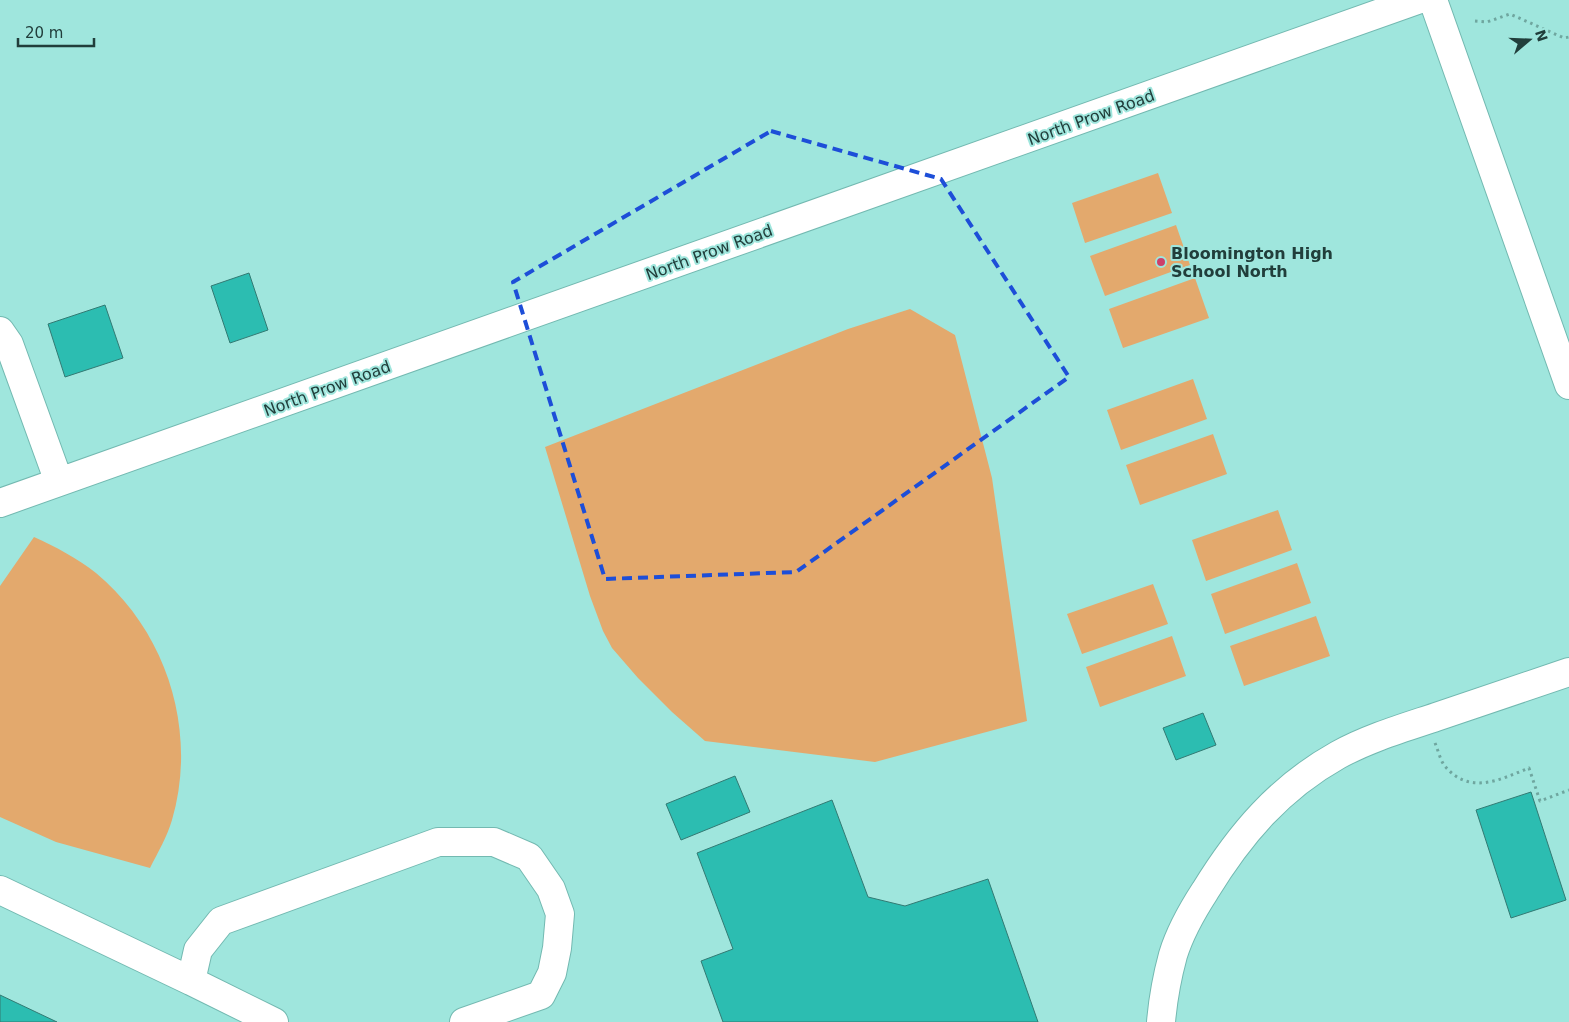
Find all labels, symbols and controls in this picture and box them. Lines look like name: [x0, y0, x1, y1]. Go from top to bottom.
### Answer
scale bar: [18, 15, 94, 47]
north arrow: [1504, 15, 1554, 65]
text: 20 m: [25, 24, 63, 42]
text: N: [1532, 28, 1551, 44]
street label: North Prow Road: [1025, 86, 1157, 149]
street label: North Prow Road: [643, 221, 775, 284]
place label: Bloomington High School North: [1171, 244, 1333, 281]
marker: Bloomington High School North: [1155, 256, 1167, 268]
street label: North Prow Road: [261, 357, 393, 420]

